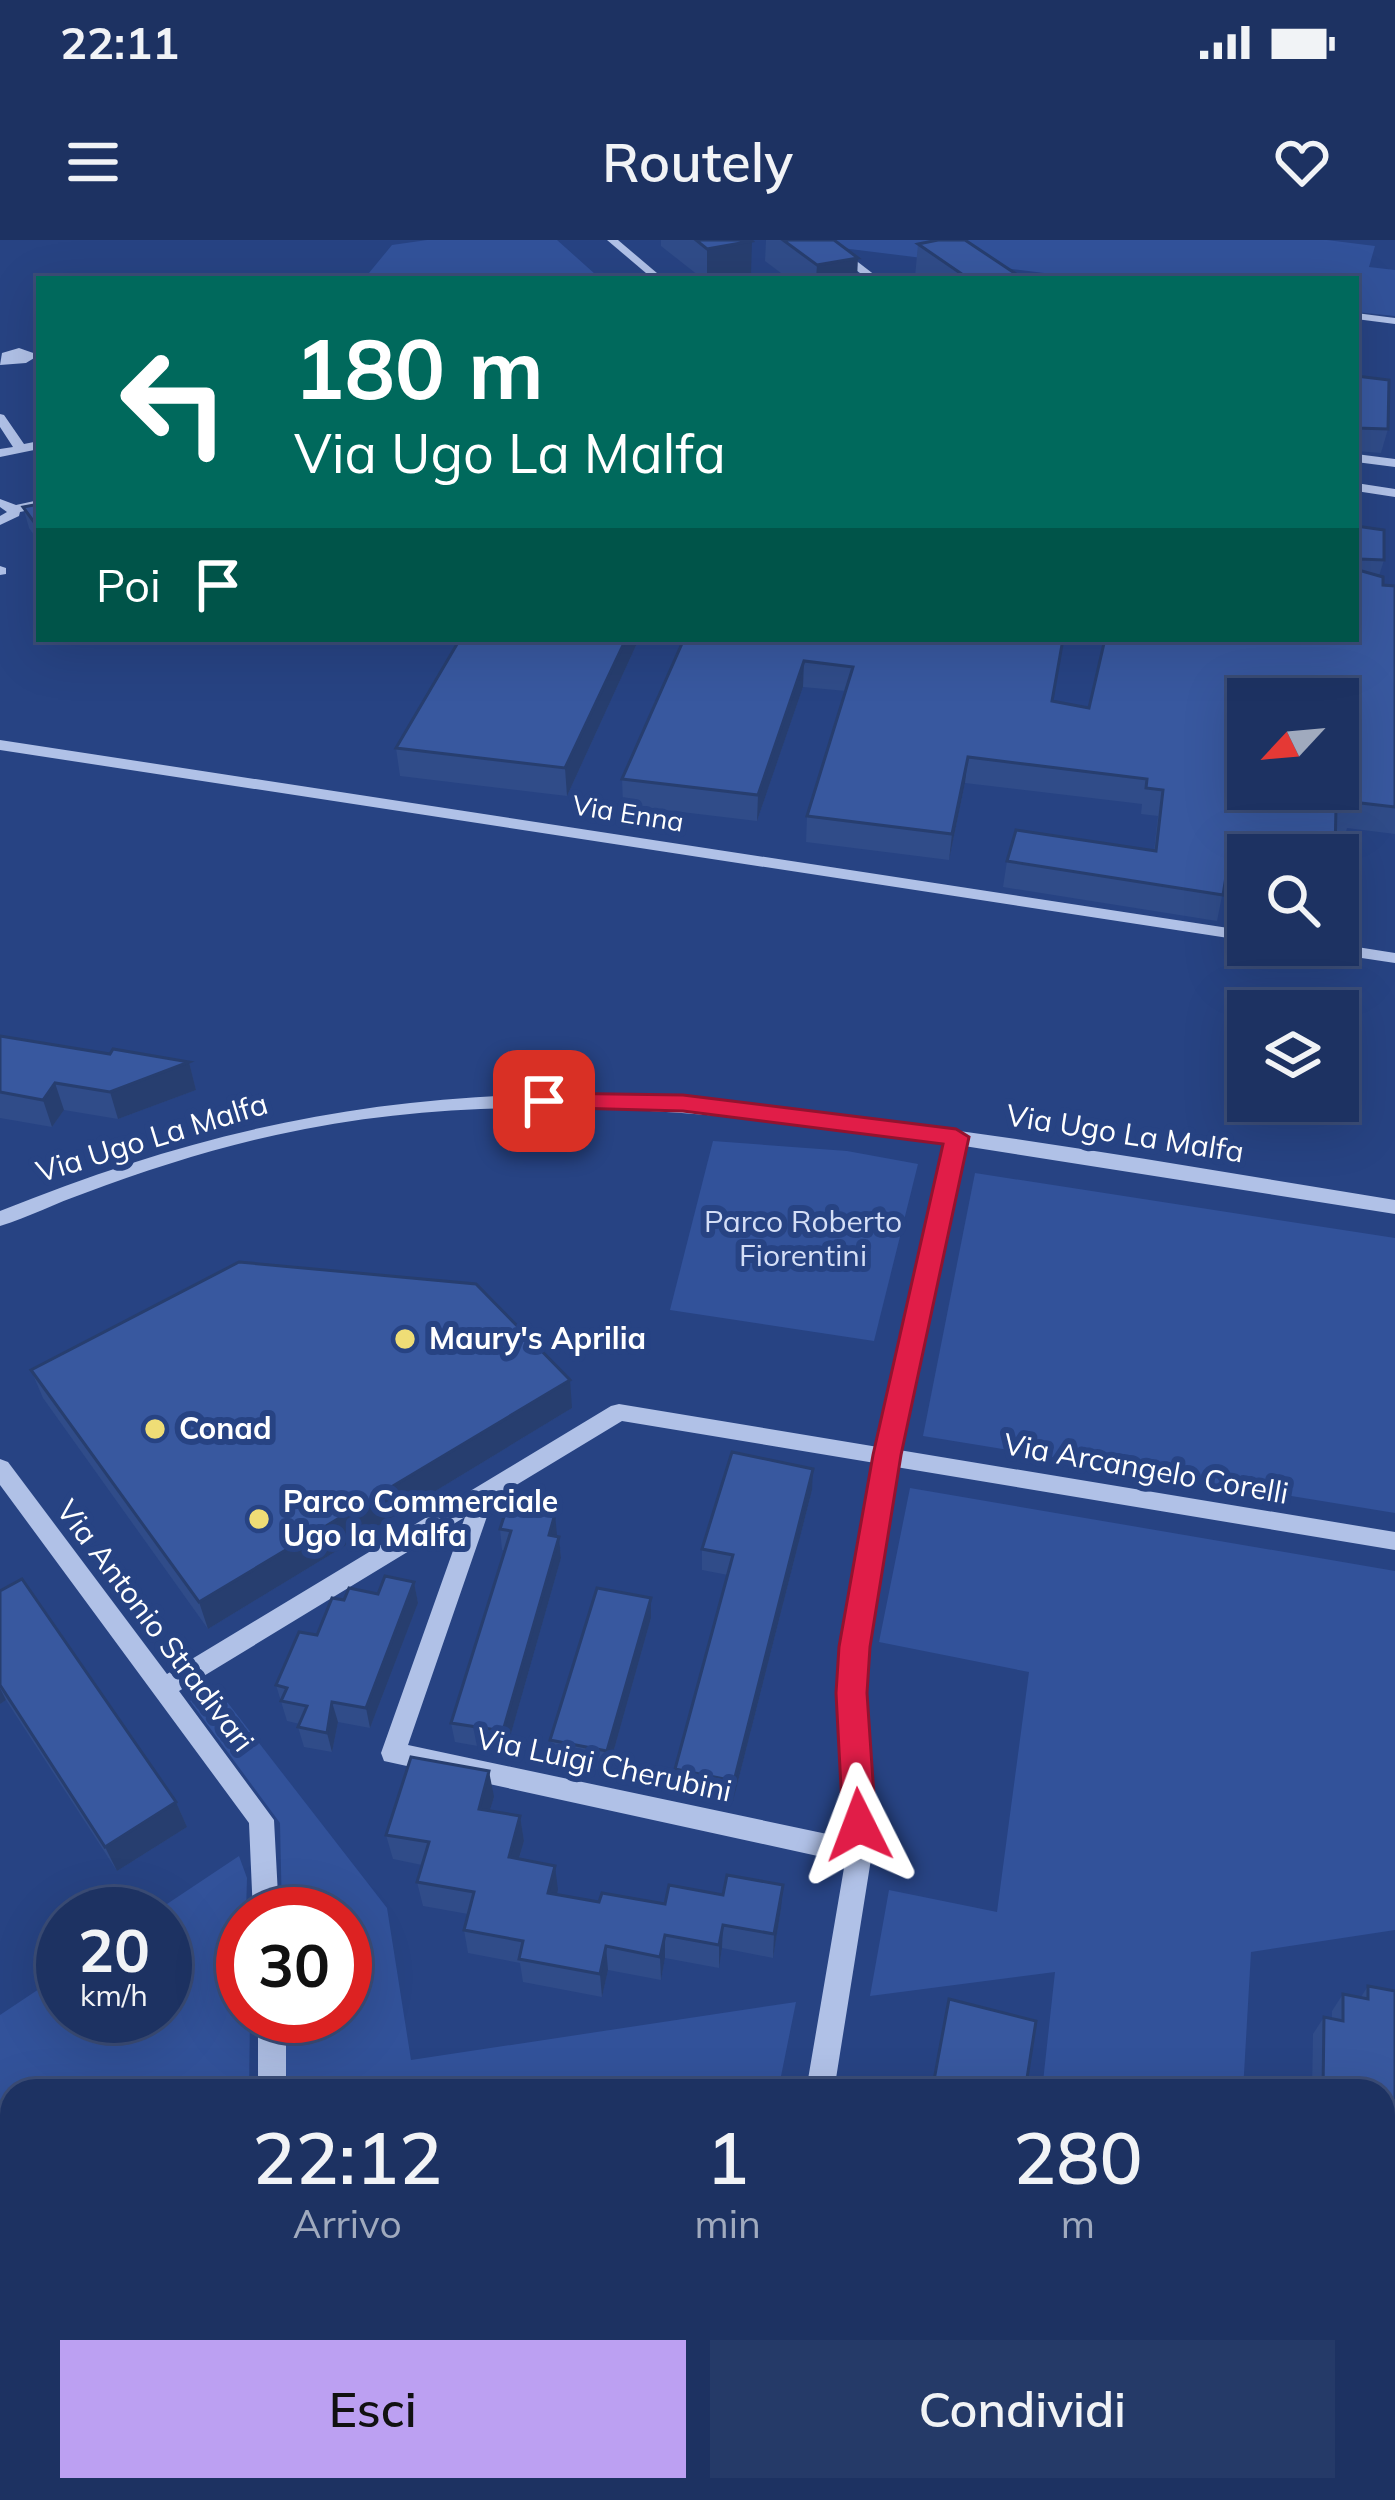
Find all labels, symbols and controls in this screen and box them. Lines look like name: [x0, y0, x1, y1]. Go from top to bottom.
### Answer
text: 22:11: [60, 14, 179, 70]
text: Routely: [602, 128, 793, 196]
icon: menu: [60, 129, 126, 195]
icon: heart: [1269, 129, 1335, 195]
text: 180 m: [294, 315, 544, 420]
icon: left: [96, 324, 252, 480]
text: Via Ugo La Malfa: [294, 419, 726, 487]
icon: arrive: [185, 552, 251, 618]
text: Poi: [96, 557, 161, 613]
north arrow: [1227, 678, 1359, 810]
map controls: [1227, 678, 1359, 1122]
street label: Via Enna: [570, 787, 686, 839]
button: search: [1227, 834, 1359, 966]
button: layers: [1227, 990, 1359, 1122]
pin: [493, 1050, 595, 1152]
icon: arrive: [511, 1068, 577, 1134]
street label: Via Ugo La Malfa: [31, 1084, 272, 1190]
street label: Via Ugo La Malfa: [1004, 1095, 1247, 1171]
park label: Parco Roberto Fiorentini: [704, 1202, 902, 1274]
place label: Maury's Aprilia: [429, 1319, 646, 1357]
marker: Maury's Aprilia: [392, 1326, 418, 1352]
place label: Conad: [179, 1409, 272, 1447]
marker: Conad: [142, 1416, 168, 1442]
street label: Via Arcangelo Corelli: [1001, 1424, 1292, 1512]
place label: Parco Commerciale Ugo la Malfa: [283, 1482, 558, 1554]
street label: Via Antonio Stradivari: [49, 1492, 263, 1759]
marker: Parco Commerciale Ugo la Malfa: [246, 1506, 272, 1532]
street label: Via Luigi Cherubini: [473, 1718, 735, 1810]
position arrow: [796, 1762, 922, 1888]
speed limit sign: 30: [216, 1887, 372, 2043]
text: 20: [78, 1912, 150, 1987]
text: km/h: [80, 1976, 148, 2014]
text: 22:12: [252, 2112, 442, 2202]
text: 1: [706, 2112, 749, 2202]
text: 280: [1013, 2112, 1143, 2202]
text: Arrivo: [293, 2199, 402, 2248]
text: min: [694, 2199, 761, 2248]
text: m: [1061, 2199, 1095, 2248]
button: Esci: [60, 2340, 686, 2478]
button: Condividi: [710, 2340, 1335, 2478]

